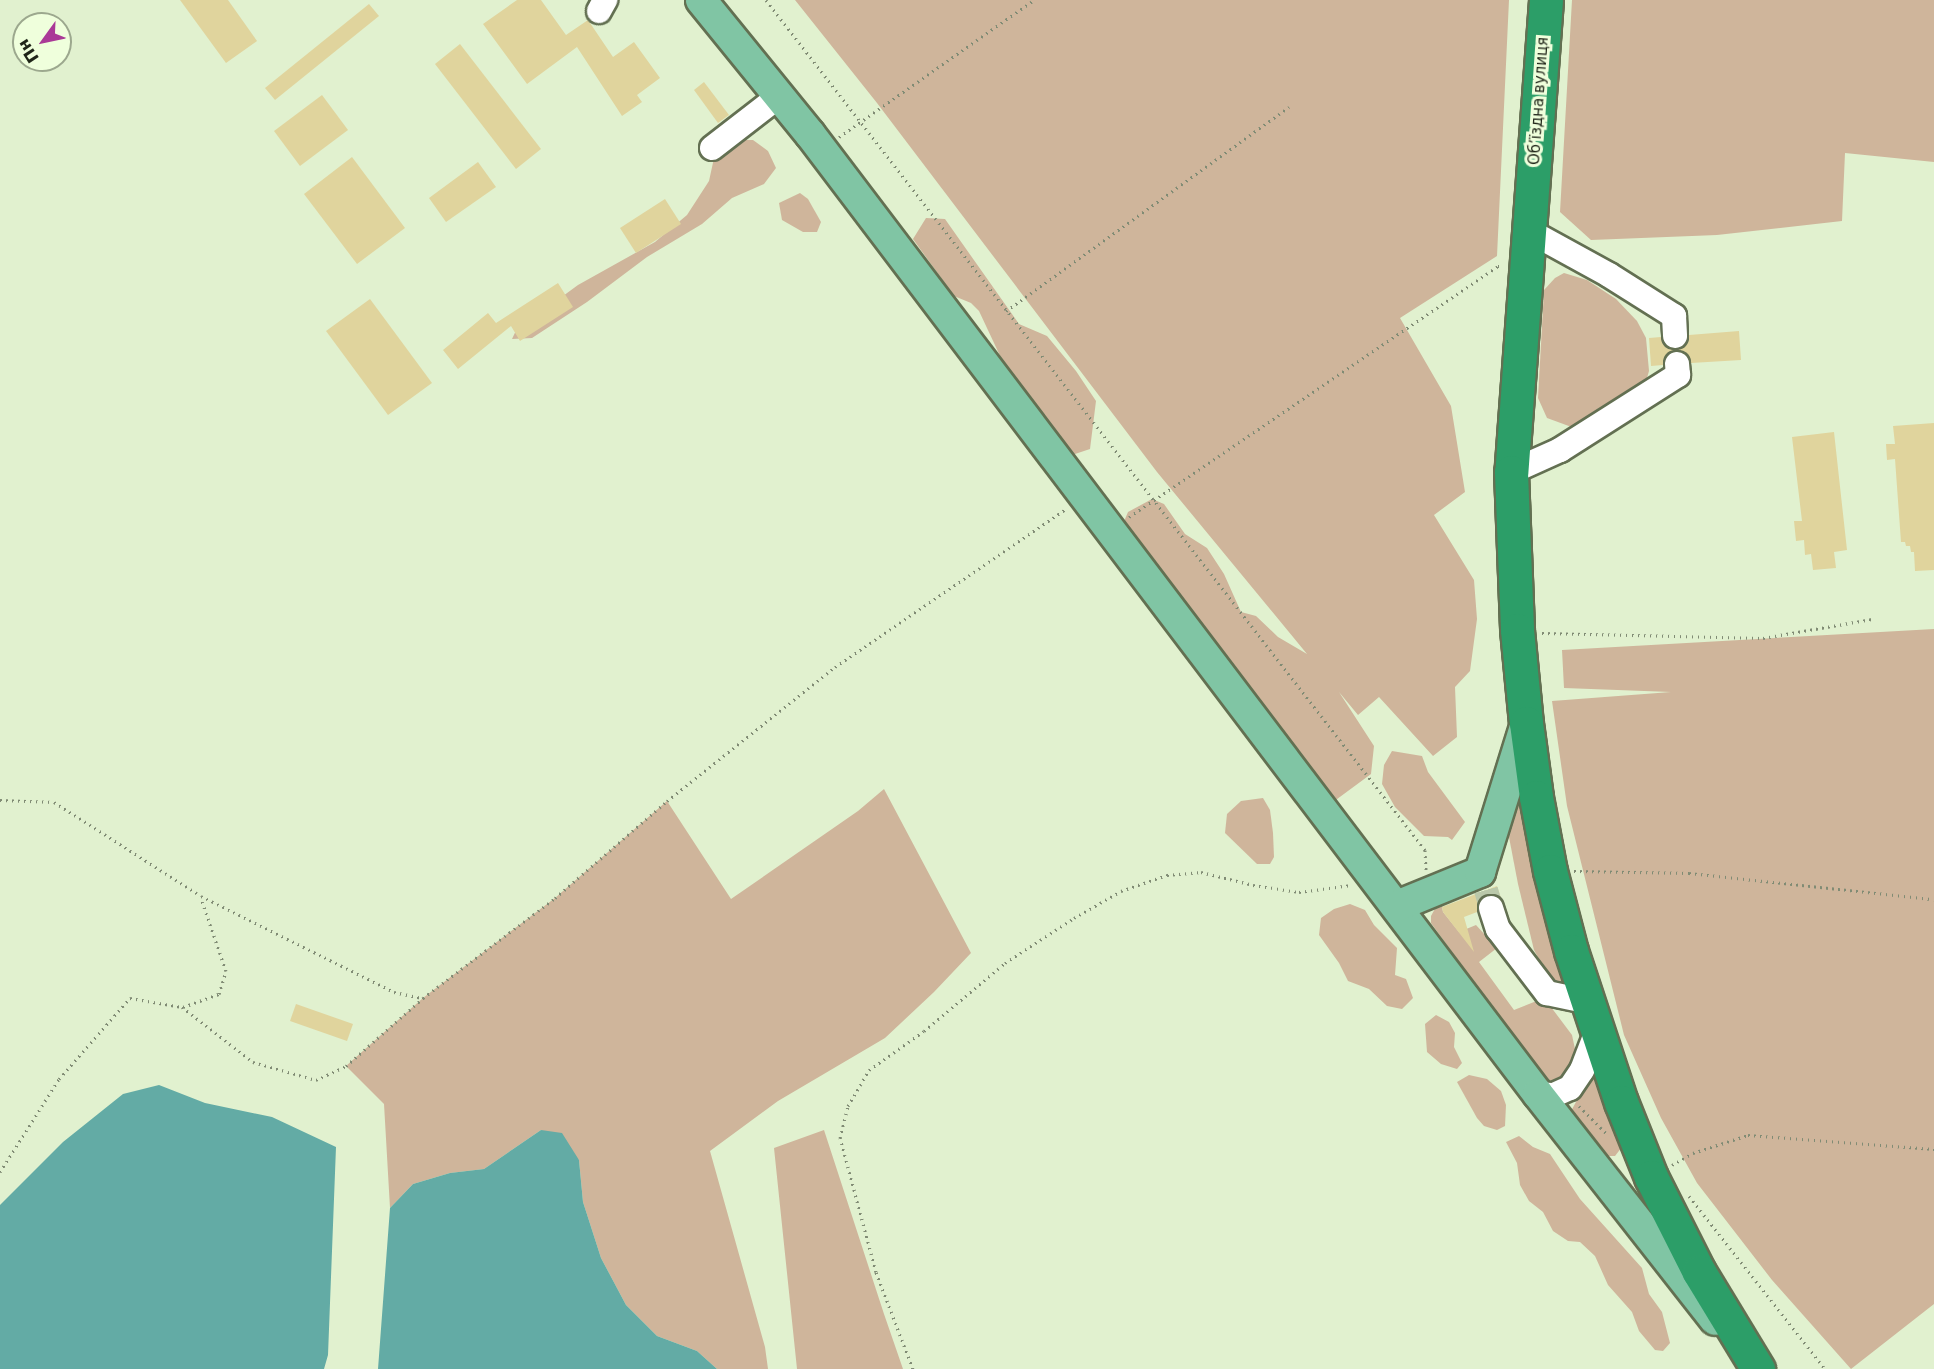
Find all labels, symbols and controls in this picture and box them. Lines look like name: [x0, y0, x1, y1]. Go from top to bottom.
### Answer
north arrow: [12, 12, 72, 72]
text: Пн: [14, 36, 43, 66]
street label: Обʼїздна вулиця: [1526, 36, 1552, 166]

